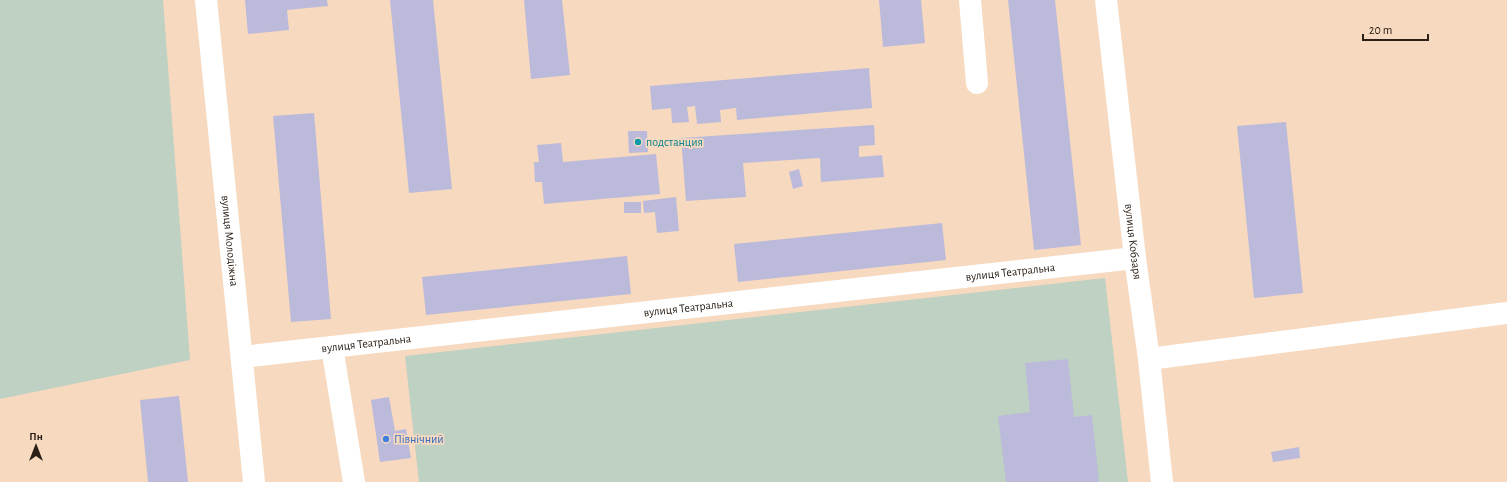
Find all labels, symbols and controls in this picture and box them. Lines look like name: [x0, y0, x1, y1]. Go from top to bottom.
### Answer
scale bar: [1363, 16, 1428, 42]
text: 20 m: [1369, 24, 1392, 36]
place label: подстанция: [646, 136, 703, 148]
marker: подстанция: [633, 137, 643, 147]
street label: вулиця Молодіжна: [219, 195, 241, 287]
street label: вулиця Кобзаря: [1122, 203, 1144, 280]
street label: вулиця Театральна: [965, 261, 1056, 283]
street label: вулиця Театральна: [643, 297, 734, 319]
street label: вулиця Театральна: [321, 332, 412, 355]
north arrow: [16, 426, 56, 466]
text: Пн: [29, 431, 43, 442]
place label: Північний: [394, 433, 444, 445]
marker: Північний: [381, 434, 391, 444]

